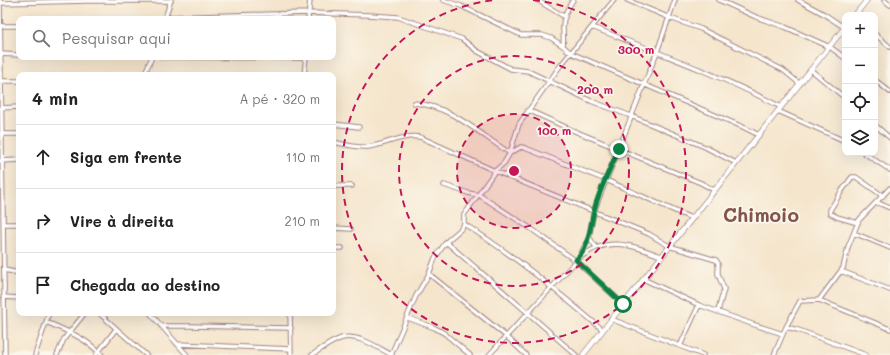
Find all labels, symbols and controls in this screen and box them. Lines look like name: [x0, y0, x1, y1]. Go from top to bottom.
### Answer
map controls: [842, 12, 878, 156]
button: +: [842, 12, 878, 48]
search box: [16, 16, 336, 60]
icon: search: [30, 27, 52, 49]
text: Pesquisar aqui: [62, 28, 171, 48]
text: 300 m: [618, 41, 654, 57]
button: −: [842, 48, 878, 84]
text: 200 m: [577, 81, 613, 97]
button: locate: [842, 84, 878, 120]
text: 4 min: [32, 87, 78, 109]
text: A pé · 320 m: [239, 90, 320, 107]
button: layers: [842, 120, 878, 156]
text: 100 m: [537, 122, 571, 138]
route end: [610, 140, 628, 158]
icon: ahead: [32, 146, 54, 168]
text: Siga em frente: [70, 147, 182, 167]
text: 110 m: [286, 148, 320, 165]
centre of rings: [507, 164, 521, 178]
district label: Chimoio: [723, 202, 799, 227]
icon: right: [32, 210, 54, 232]
text: Vire à direita: [70, 211, 174, 231]
text: 210 m: [284, 212, 320, 229]
icon: arrive: [32, 274, 54, 296]
text: Chegada ao destino: [70, 275, 220, 295]
route start: [614, 295, 632, 313]

